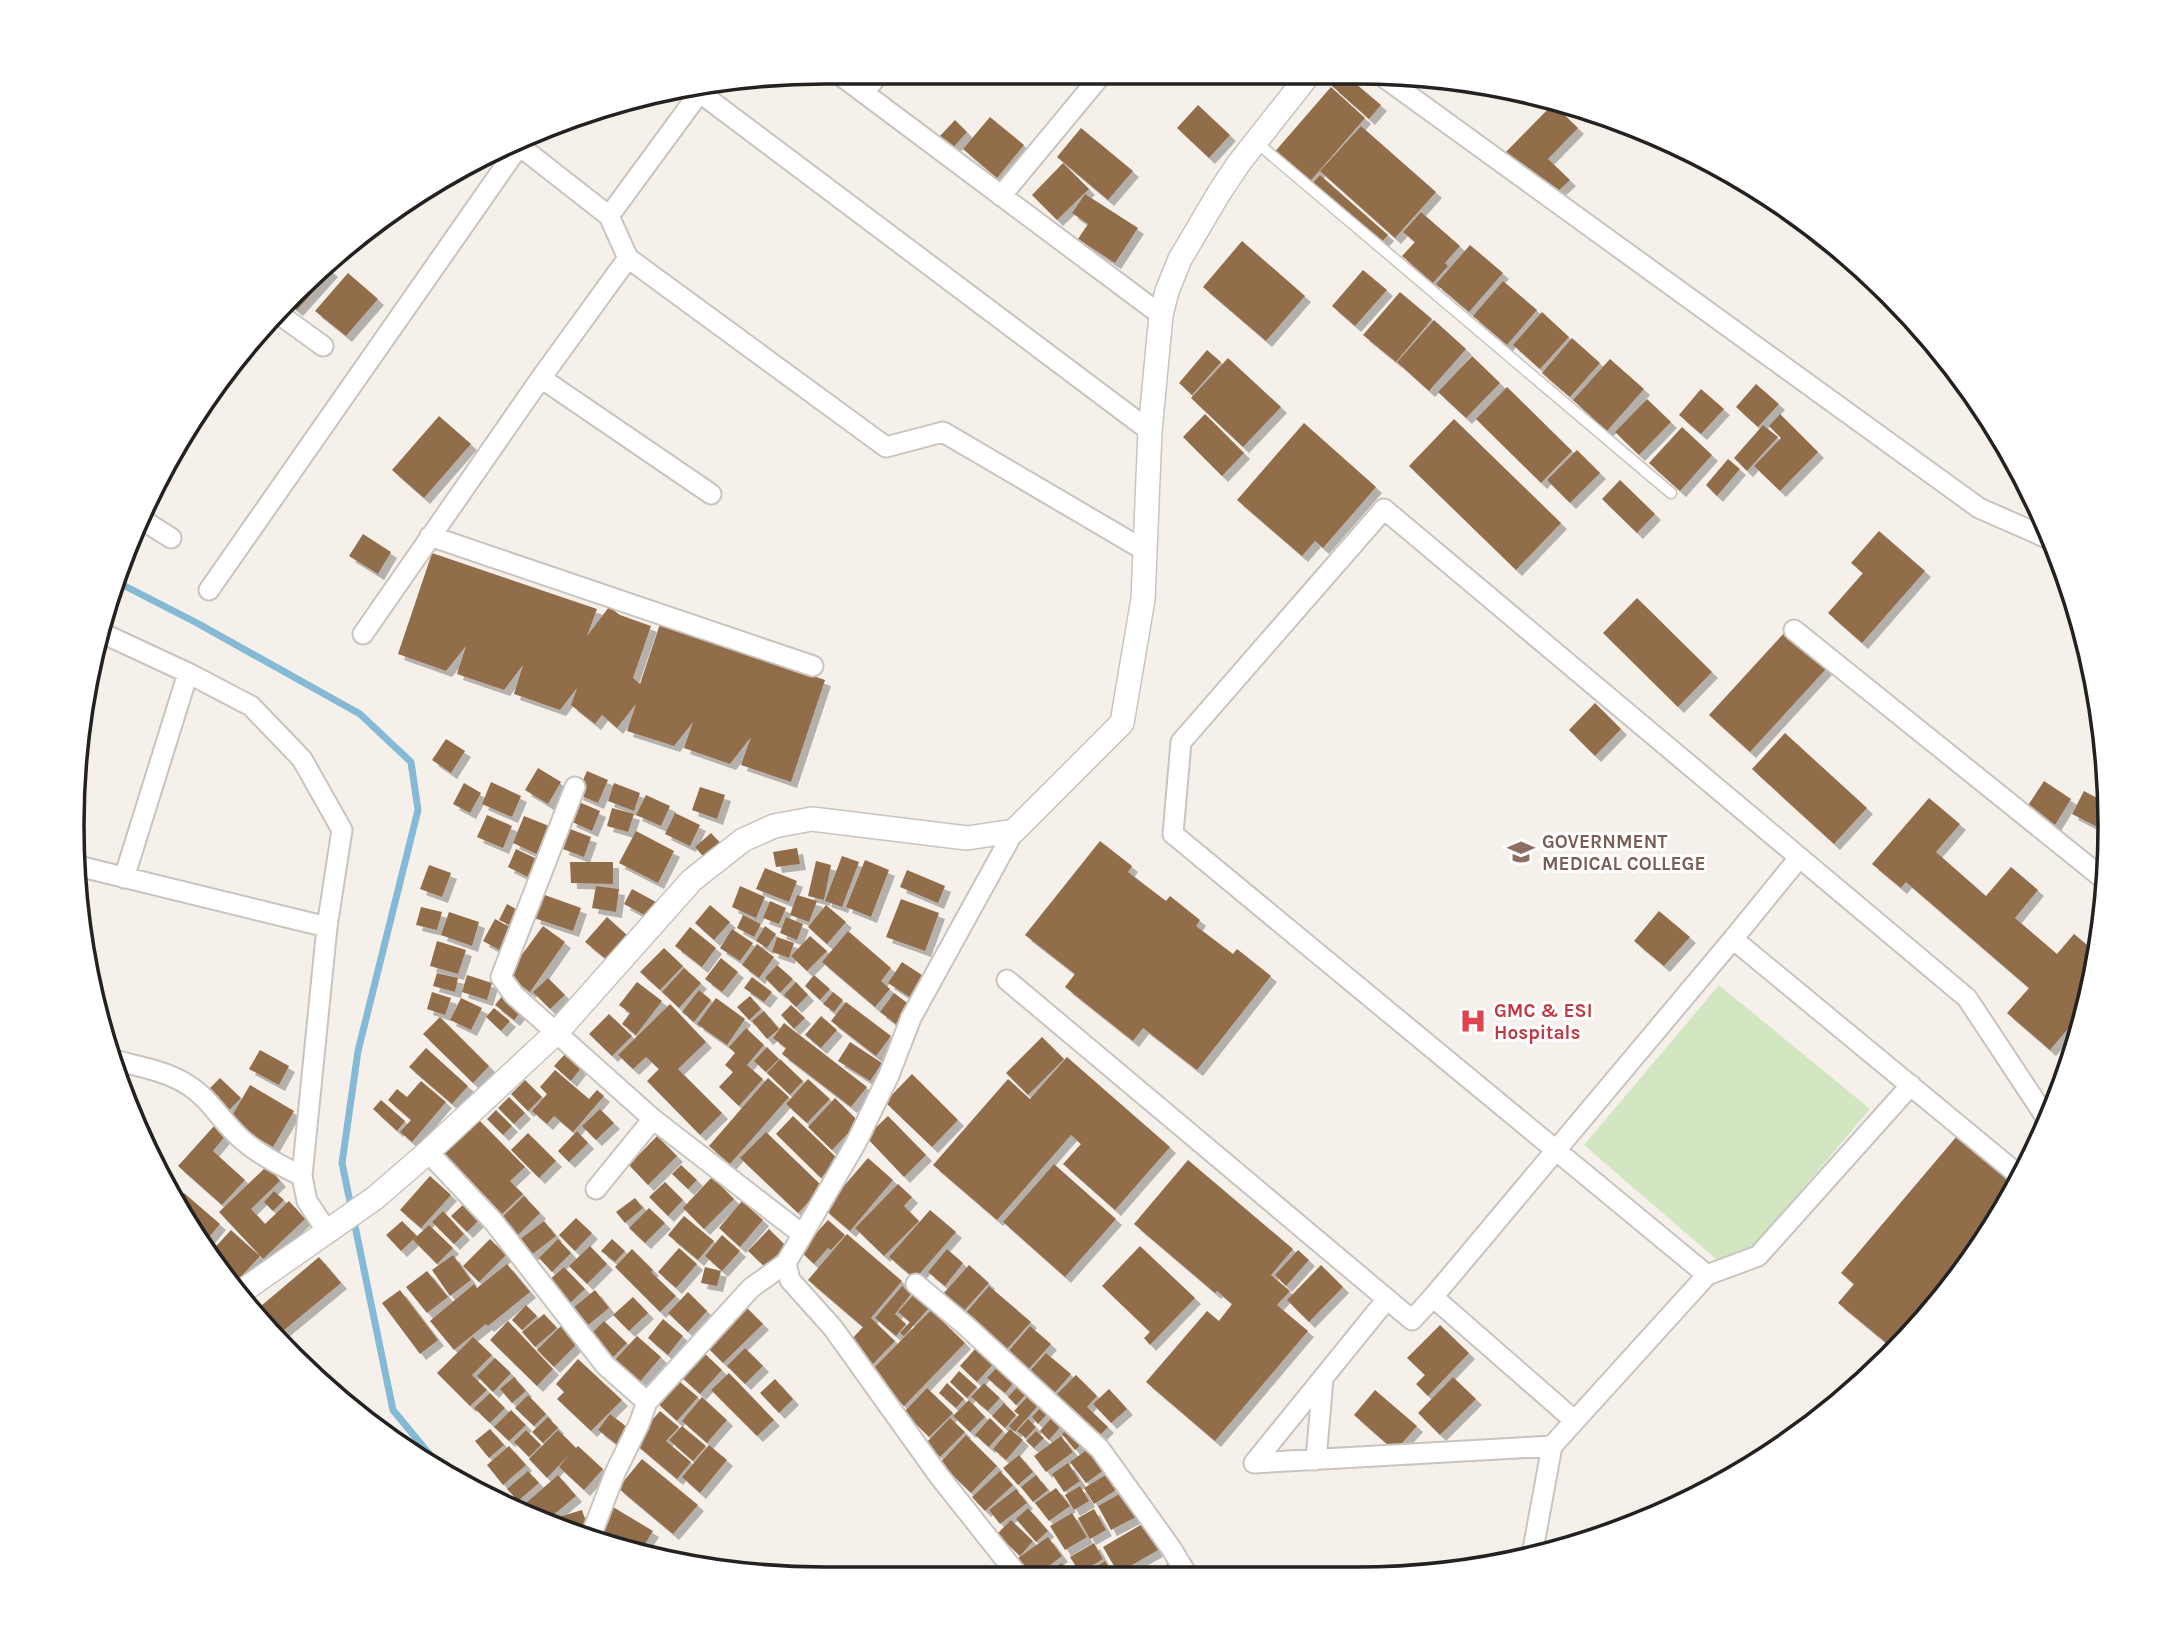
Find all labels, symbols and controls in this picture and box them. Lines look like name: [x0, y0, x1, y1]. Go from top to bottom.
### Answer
place label: GOVERNMENT MEDICAL COLLEGE: [1542, 831, 1706, 875]
school or university icon: GOVERNMENT MEDICAL COLLEGE: [1506, 837, 1536, 867]
place label: GMC & ESI Hospitals: [1494, 1000, 1593, 1044]
hospital icon: GMC & ESI Hospitals: [1458, 1006, 1488, 1036]

